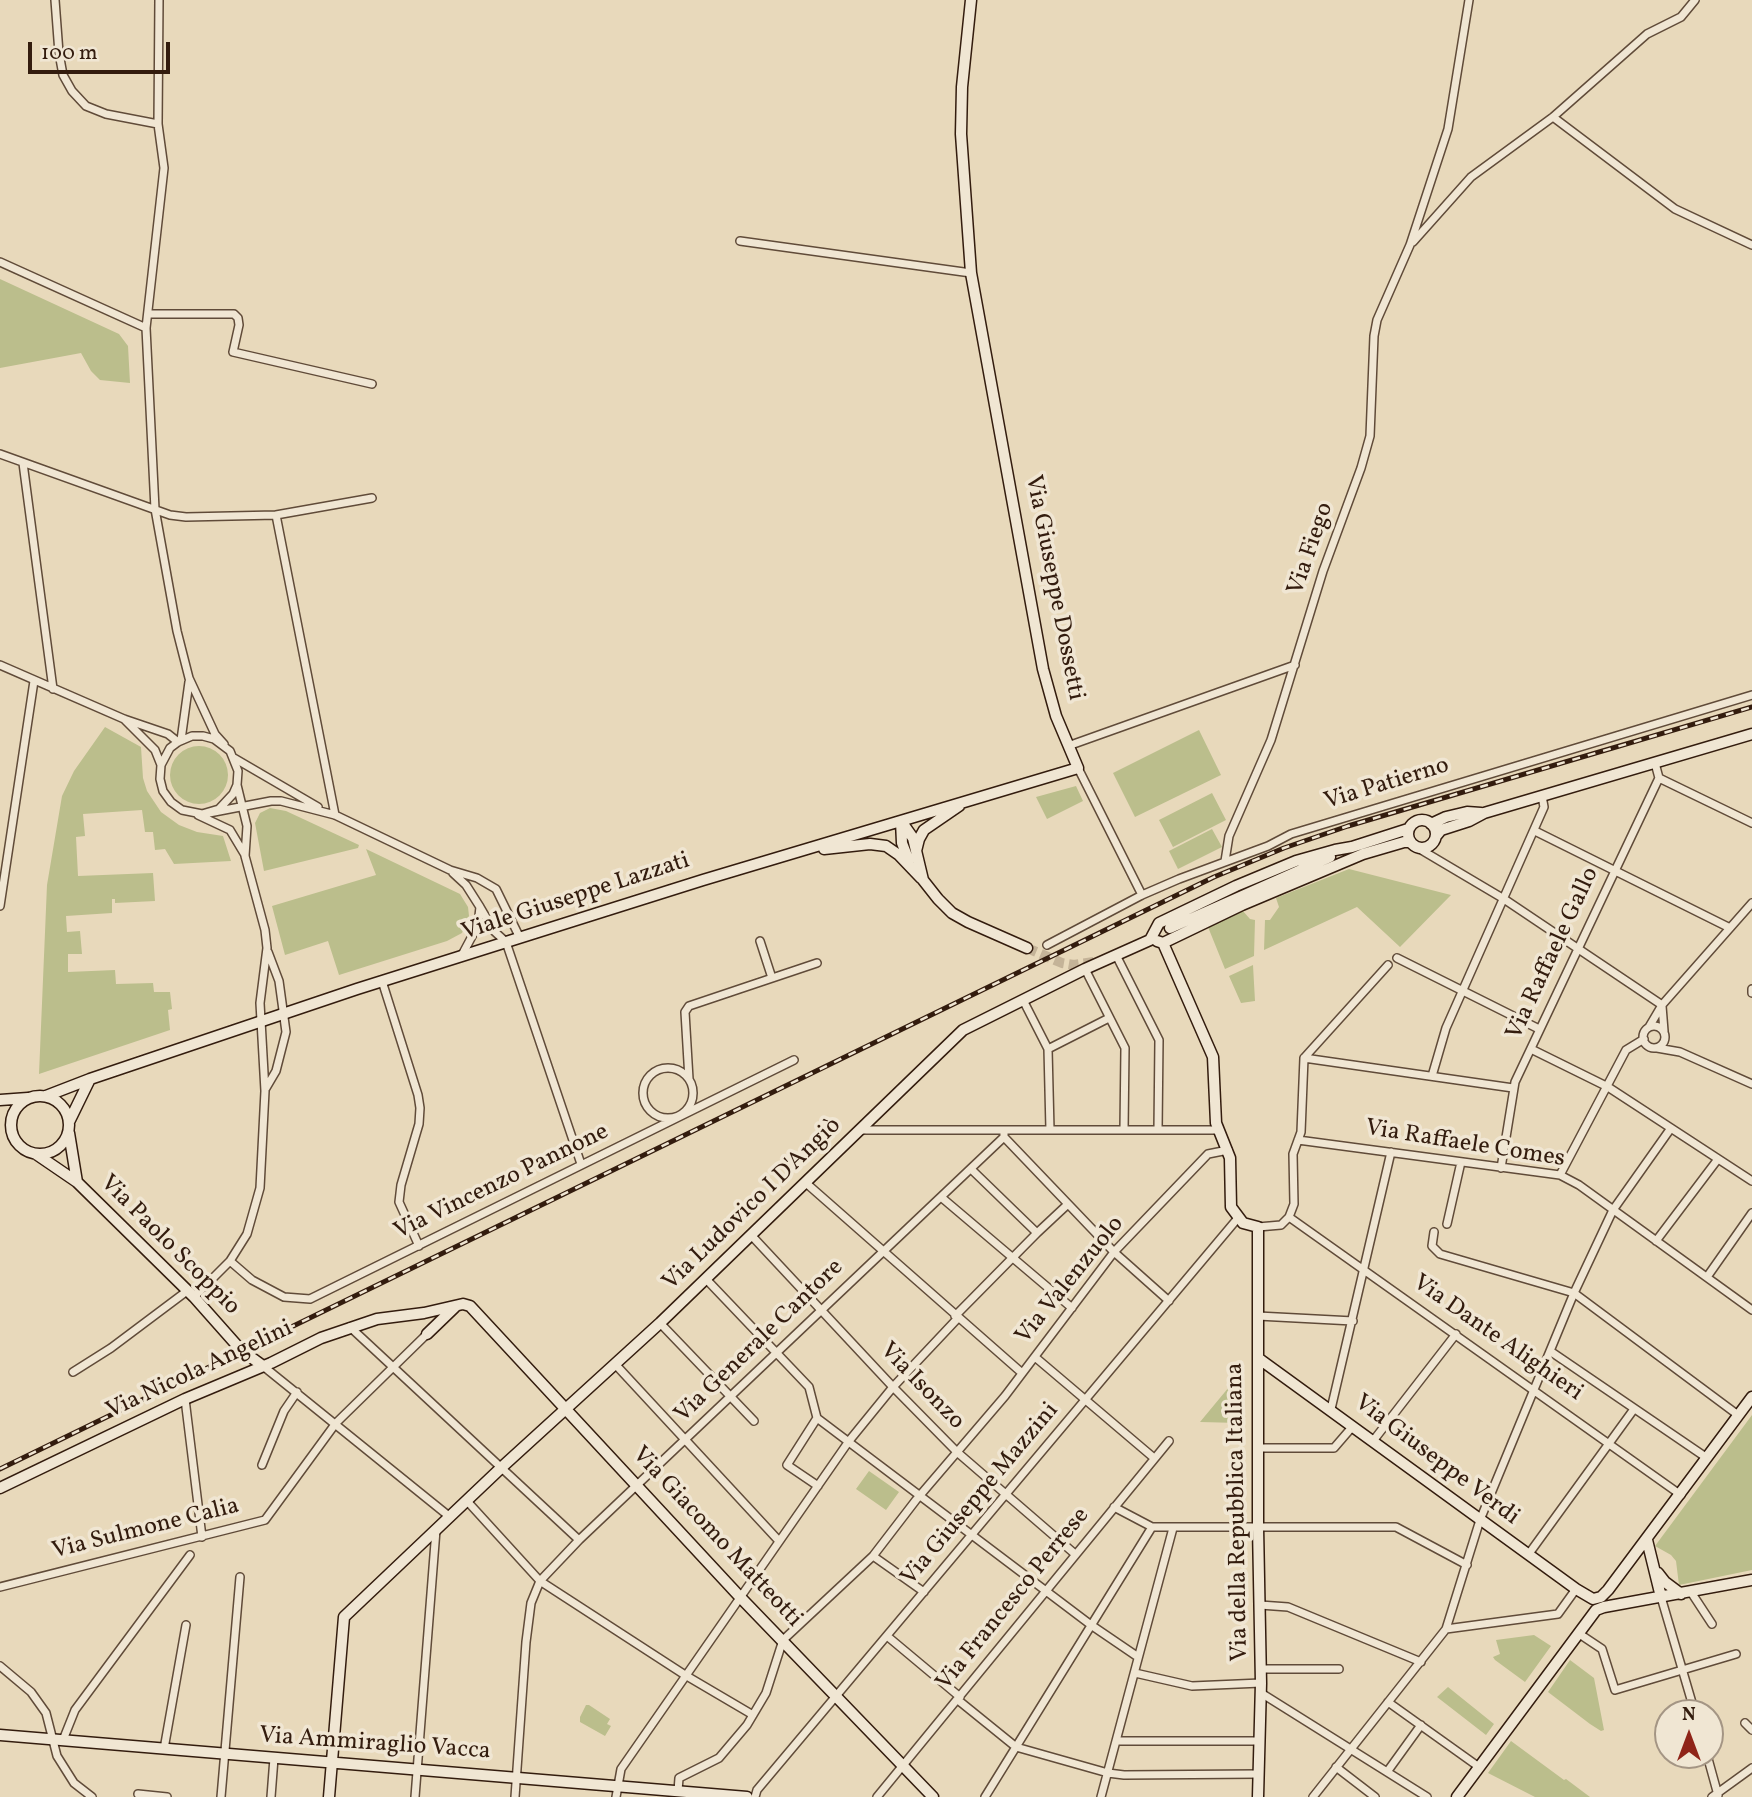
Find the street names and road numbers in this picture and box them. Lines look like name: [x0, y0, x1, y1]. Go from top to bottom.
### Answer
street label: Via Giuseppe Dossetti: [1017, 473, 1089, 703]
street label: Via Fiego: [1283, 499, 1341, 599]
street label: Via Patierno: [1321, 752, 1453, 818]
street label: Viale Giuseppe Lazzati: [458, 848, 694, 948]
street label: Via Raffaele Gallo: [1501, 863, 1607, 1045]
street label: Via Ludovico I D'Angiò: [658, 1112, 848, 1298]
street label: Via Raffaele Comes: [1363, 1115, 1567, 1175]
street label: Via Vincenzo Pannone: [390, 1119, 614, 1247]
street label: Via Paolo Scoppio: [93, 1170, 245, 1322]
street label: Via Valenzuolo: [1011, 1211, 1131, 1351]
street label: Via Generale Cantore: [670, 1254, 850, 1430]
street label: Via Dante Alighieri: [1406, 1270, 1588, 1408]
street label: Via Nicola Angelini: [102, 1315, 298, 1427]
street label: Via Isonzo: [872, 1337, 970, 1437]
street label: Via della Repubblica Italiana: [1222, 1362, 1256, 1662]
street label: Via Giuseppe Verdi: [1348, 1390, 1524, 1532]
street label: Via Giuseppe Mazzini: [896, 1398, 1066, 1592]
street label: Via Giacomo Matteotti: [625, 1442, 807, 1634]
street label: Via Sulmone Calia: [50, 1493, 242, 1567]
street label: Via Francesco Perrese: [931, 1503, 1097, 1697]
street label: Via Ammiraglio Vacca: [258, 1723, 492, 1767]

